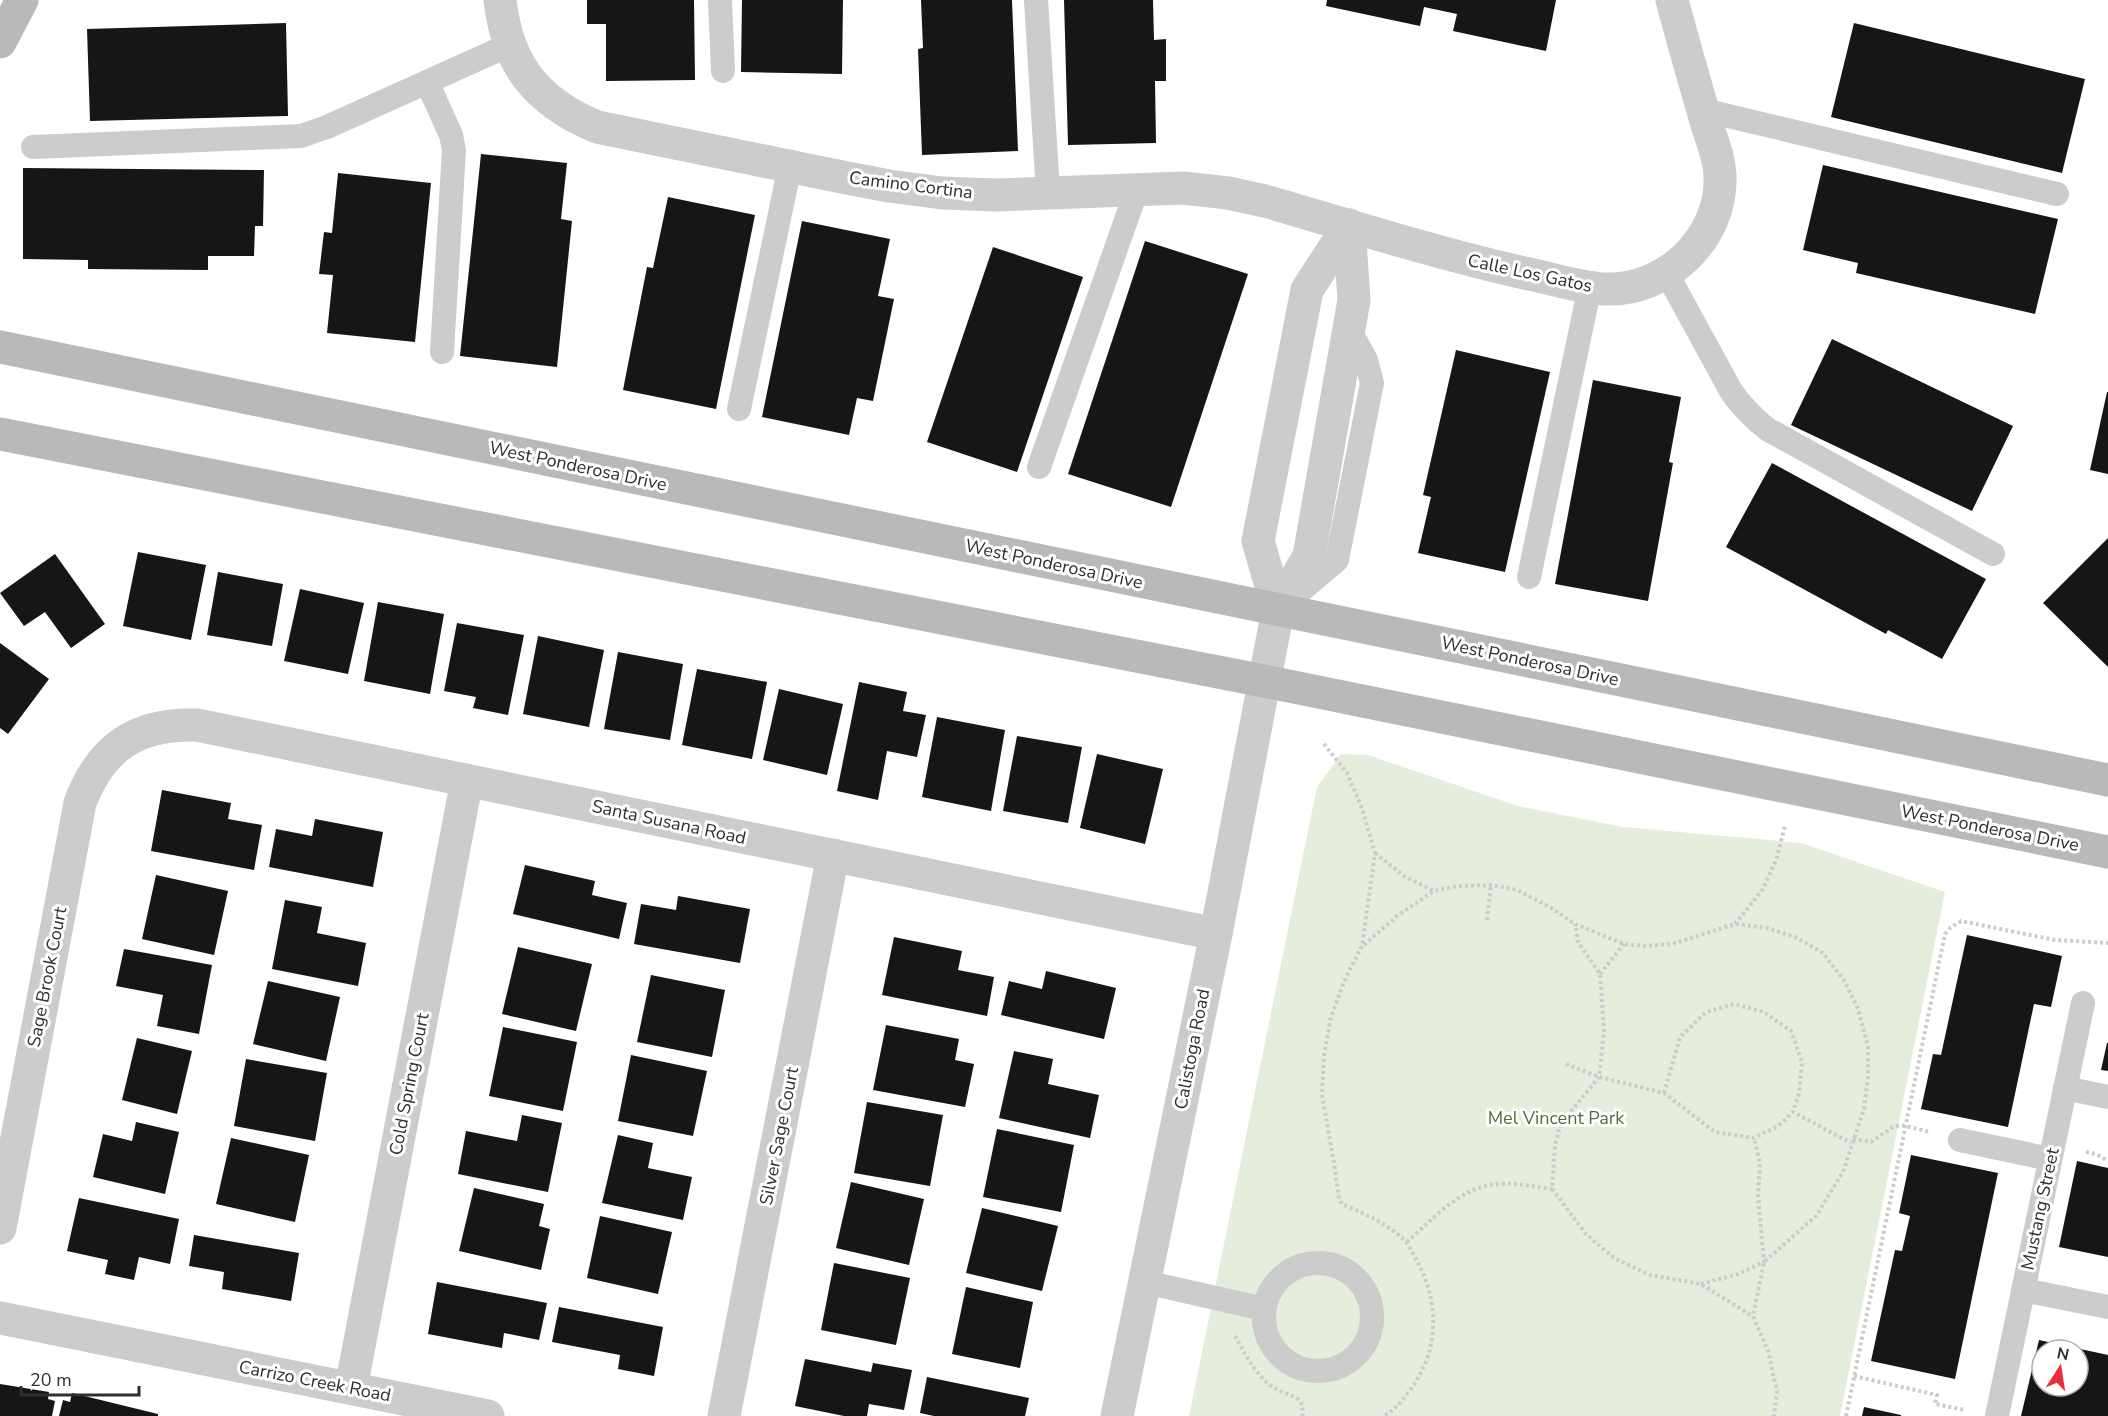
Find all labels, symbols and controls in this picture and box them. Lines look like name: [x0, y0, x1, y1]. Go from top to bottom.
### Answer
street label: Camino Cortina: [848, 166, 974, 204]
street label: Calle Los Gatos: [1466, 248, 1594, 298]
street label: West Ponderosa Drive: [487, 435, 669, 497]
street label: West Ponderosa Drive: [963, 533, 1145, 595]
street label: West Ponderosa Drive: [1439, 630, 1621, 692]
street label: Santa Susana Road: [590, 794, 748, 850]
street label: West Ponderosa Drive: [1899, 799, 2081, 857]
street label: Sage Brook Court: [22, 904, 72, 1049]
street label: Calistoga Road: [1169, 987, 1215, 1111]
street label: Cold Spring Court: [383, 1010, 435, 1157]
street label: Silver Sage Court: [754, 1064, 804, 1207]
park label: Mel Vincent Park: [1488, 1106, 1625, 1130]
street label: Mustang Street: [2015, 1145, 2065, 1272]
north arrow: [2030, 1338, 2090, 1398]
text: N: [2055, 1342, 2071, 1366]
street label: Carrizo Creek Road: [237, 1354, 393, 1408]
scale bar: [21, 1359, 140, 1397]
text: 20 m: [30, 1368, 72, 1392]

